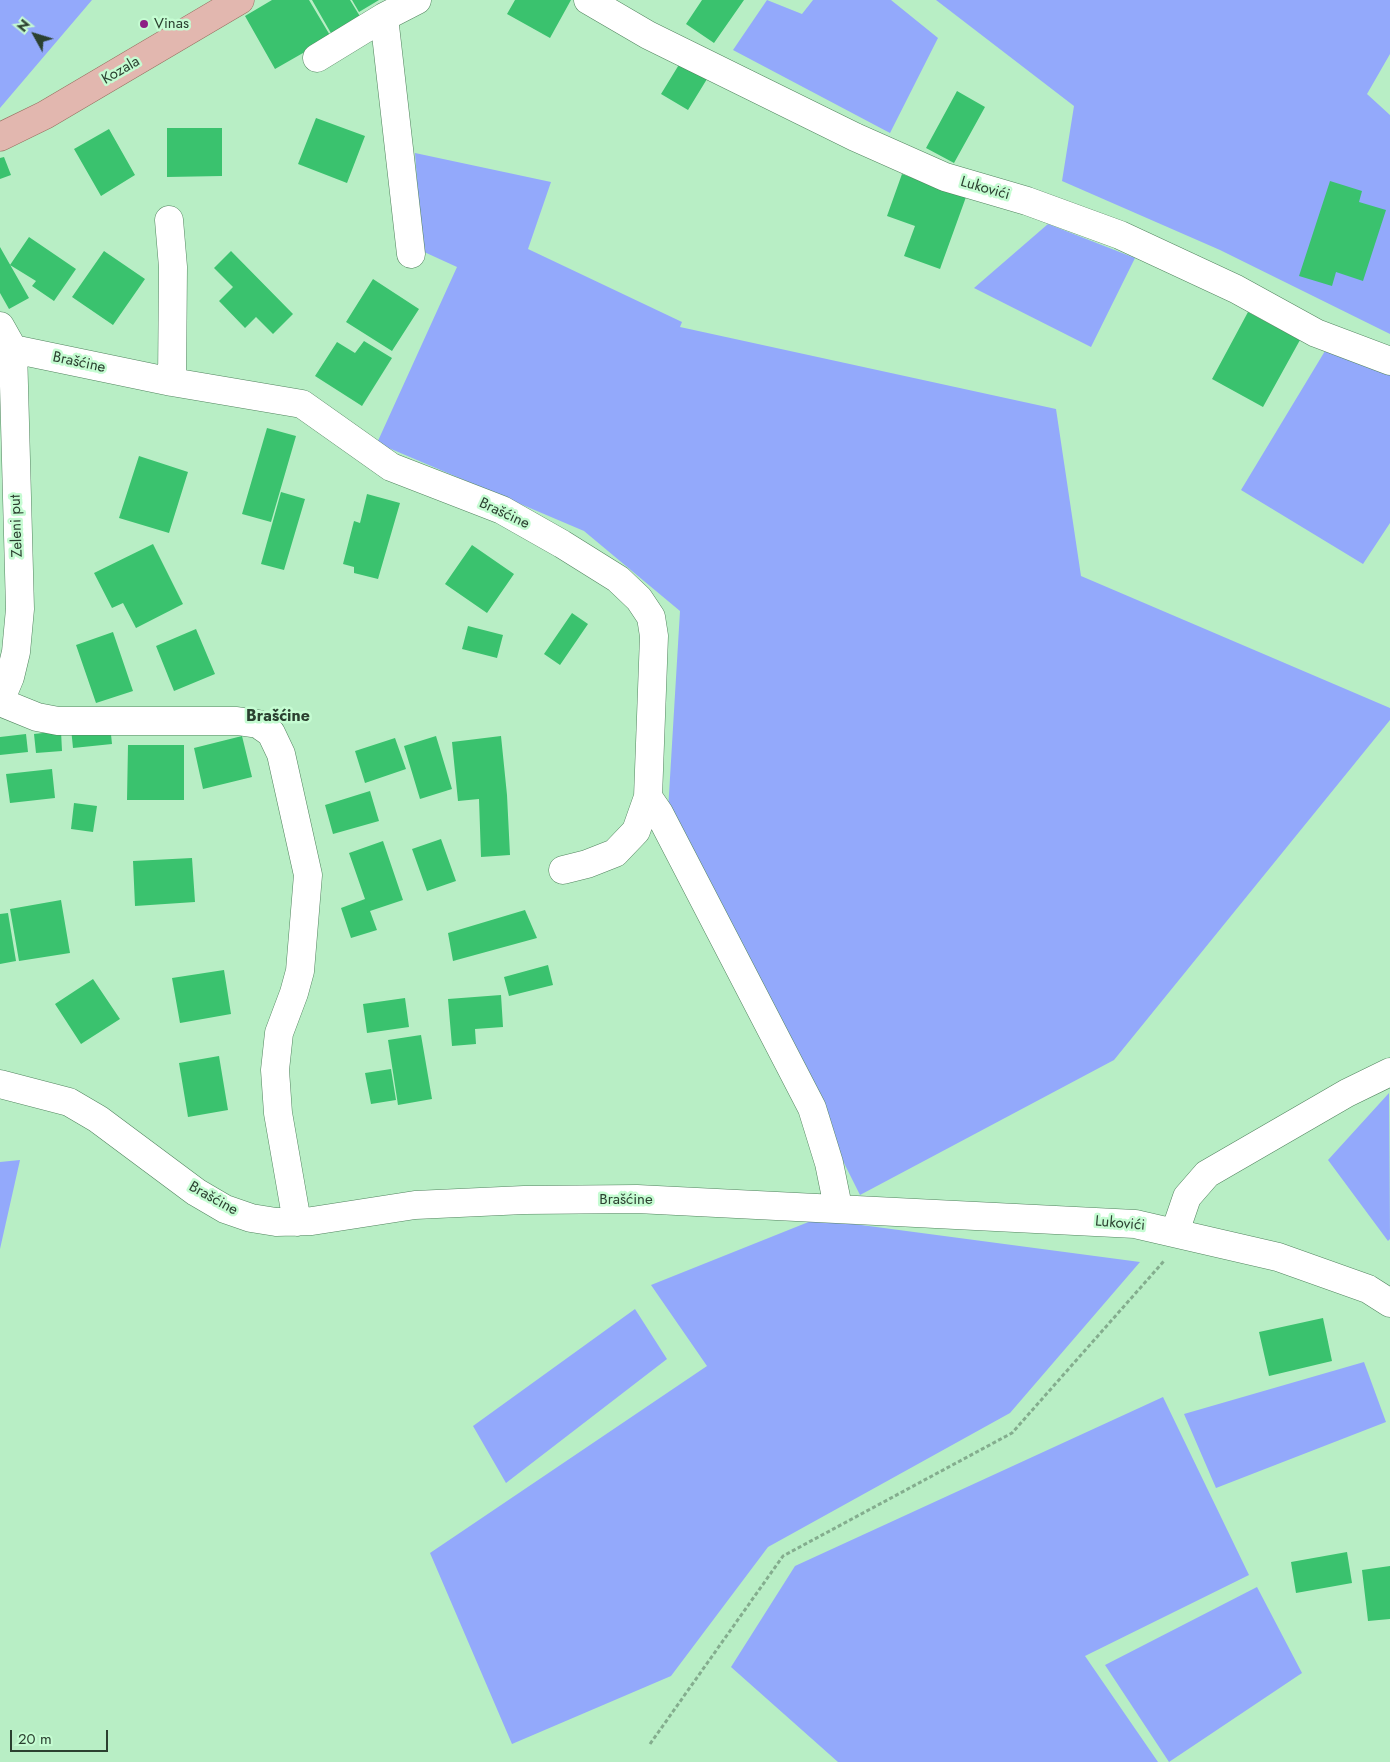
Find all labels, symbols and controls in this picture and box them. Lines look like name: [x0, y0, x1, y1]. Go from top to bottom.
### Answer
north arrow: [10, 10, 60, 60]
text: N: [12, 15, 35, 36]
place label: Vinas: [154, 15, 189, 33]
marker: Vinas: [138, 18, 150, 30]
street label: Kozala: [99, 53, 143, 89]
street label: Lukovići: [958, 173, 1012, 205]
street label: Brašćine: [51, 349, 107, 377]
street label: Zeleni put: [7, 494, 27, 558]
street label: Brašćine: [476, 495, 532, 533]
district label: Brašćine: [246, 707, 310, 727]
street label: Brašćine: [185, 1178, 241, 1220]
street label: Brašćine: [599, 1191, 653, 1209]
street label: Lukovići: [1094, 1213, 1146, 1235]
scale bar: [12, 1720, 110, 1752]
text: 20 m: [18, 1728, 52, 1750]

